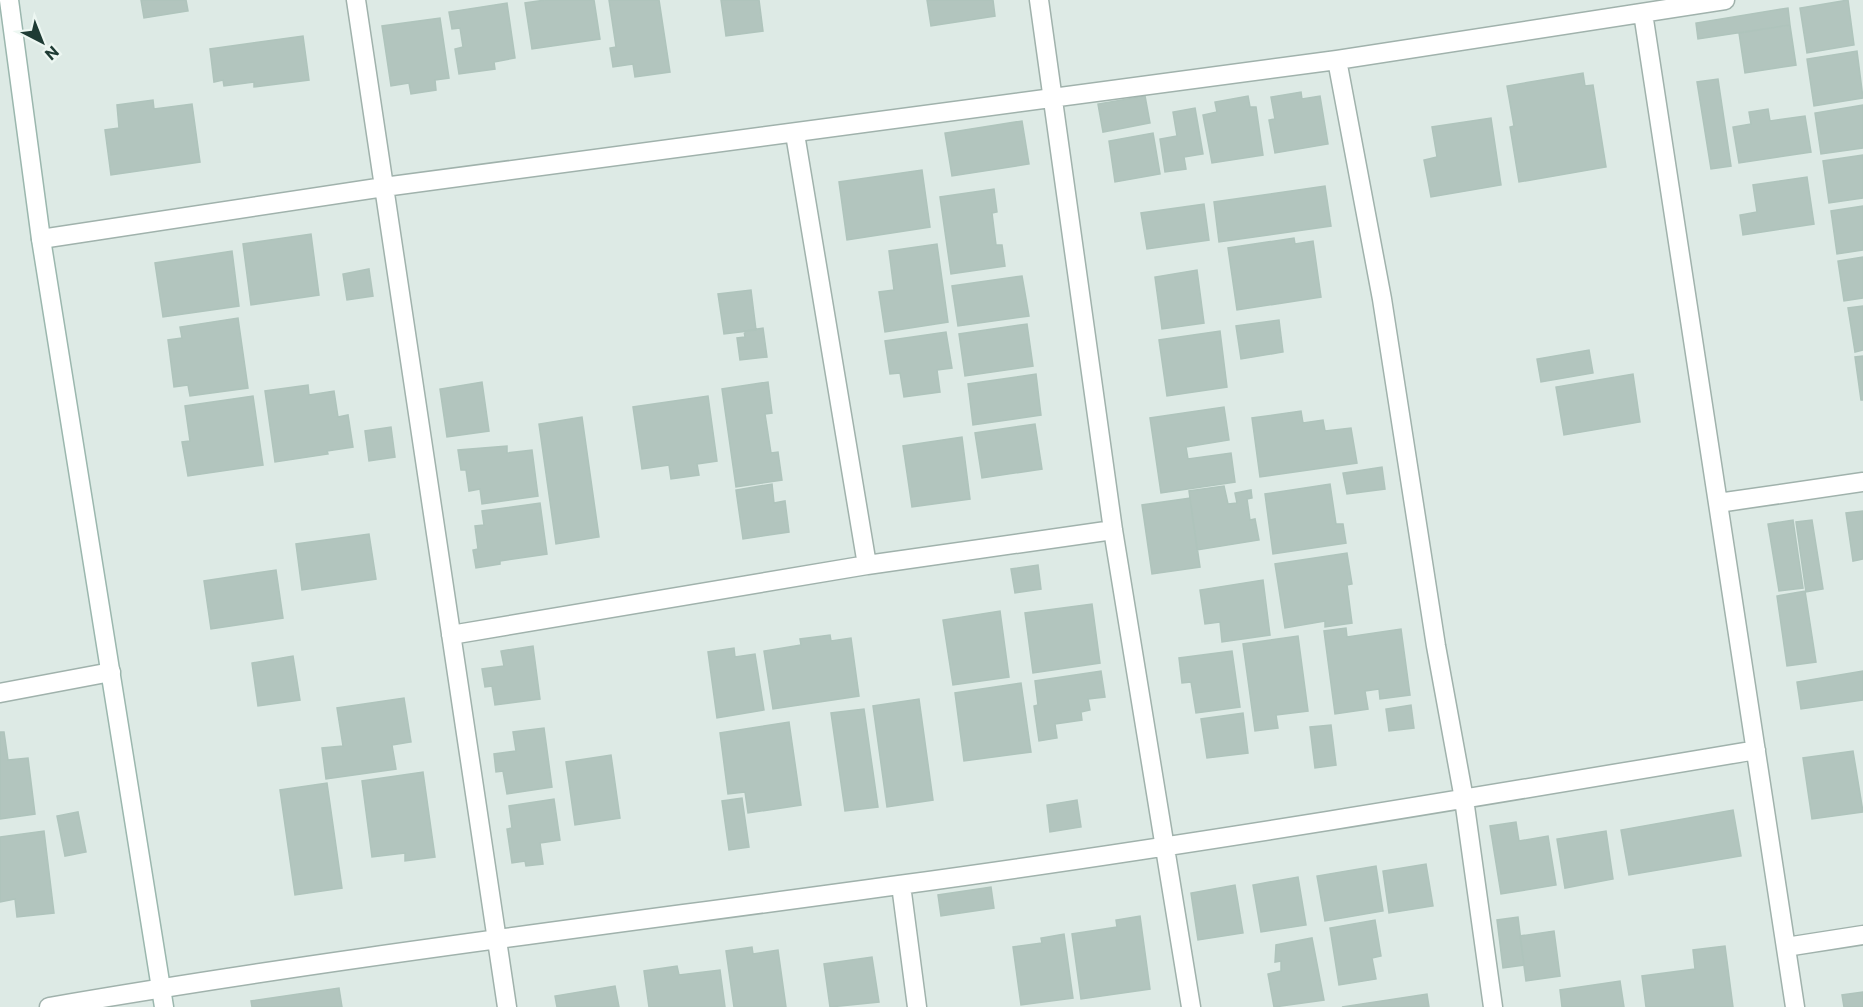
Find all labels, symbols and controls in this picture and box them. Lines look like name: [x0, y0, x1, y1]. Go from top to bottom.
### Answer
north arrow: [12, 12, 72, 72]
text: N: [42, 42, 63, 65]

